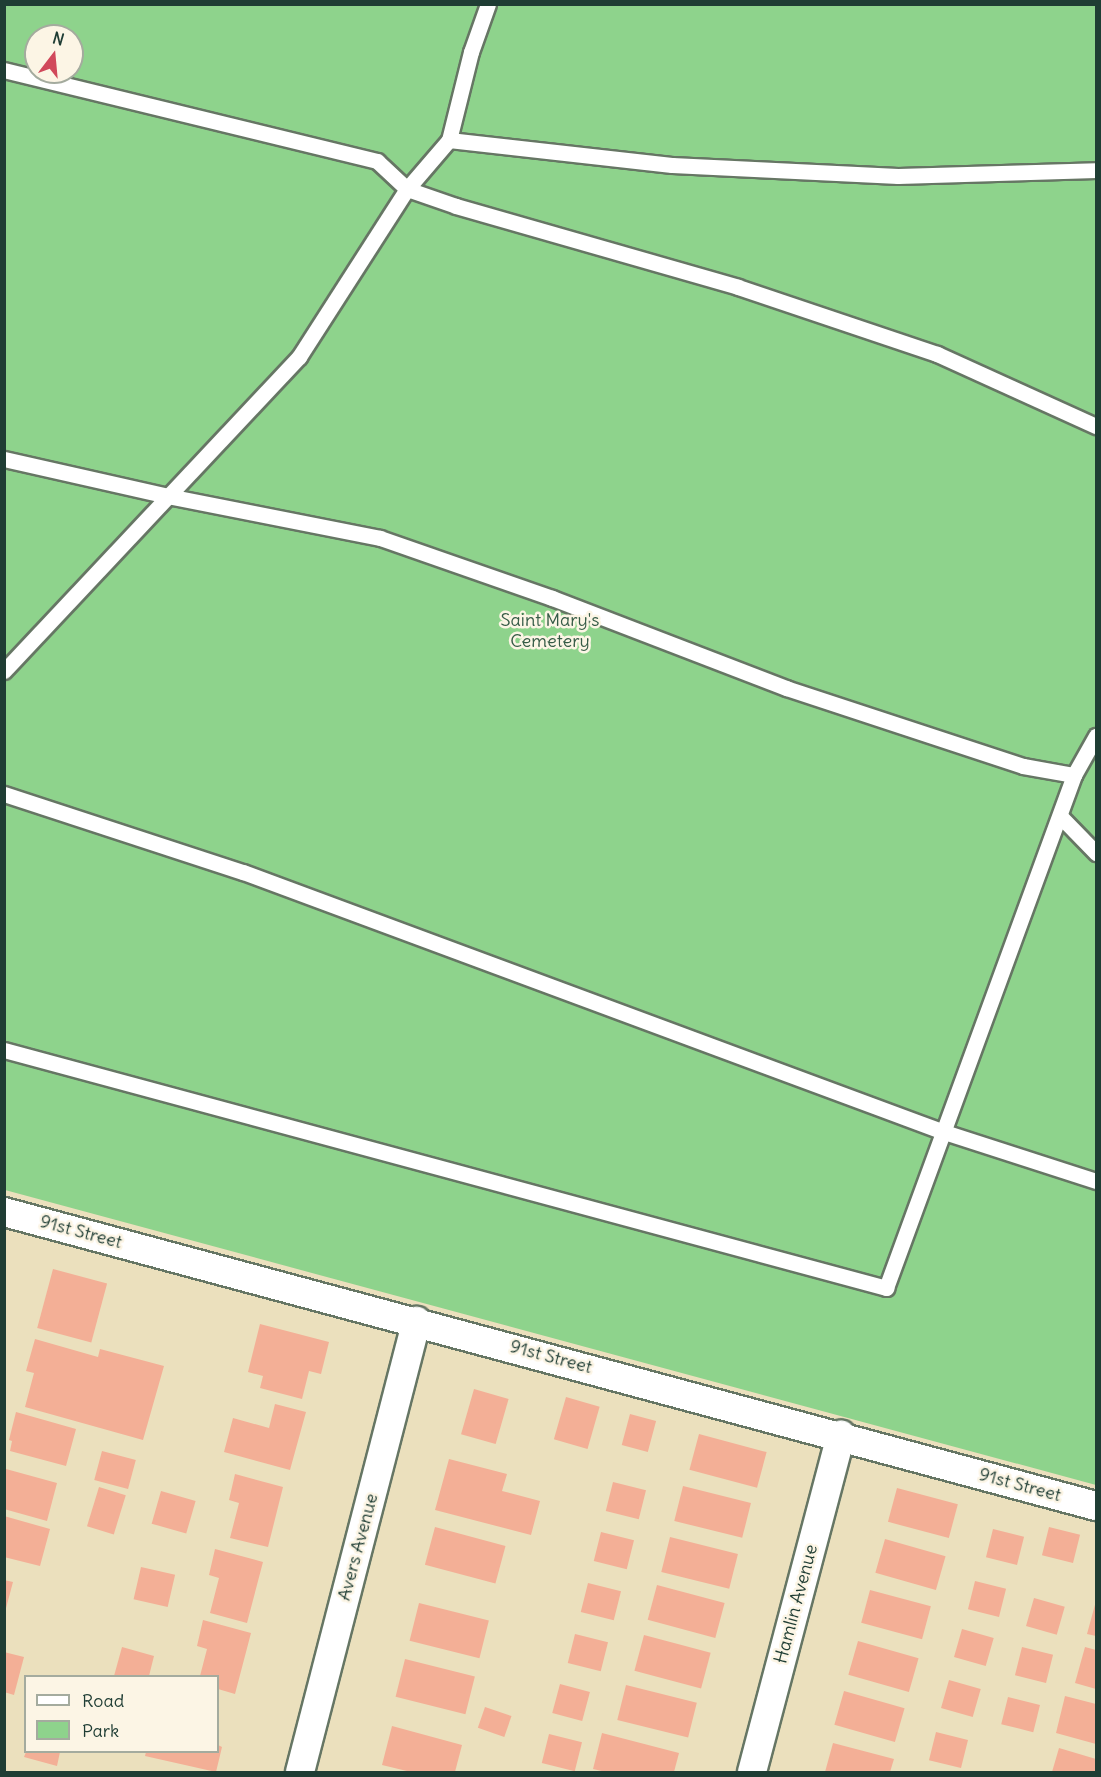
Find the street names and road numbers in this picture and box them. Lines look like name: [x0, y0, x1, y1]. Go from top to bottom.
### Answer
street label: 91st Street: [38, 1211, 124, 1253]
street label: 91st Street: [508, 1336, 594, 1378]
street label: 91st Street: [977, 1464, 1063, 1506]
street label: Avers Avenue: [333, 1491, 383, 1603]
street label: Hamlin Avenue: [770, 1542, 822, 1666]

